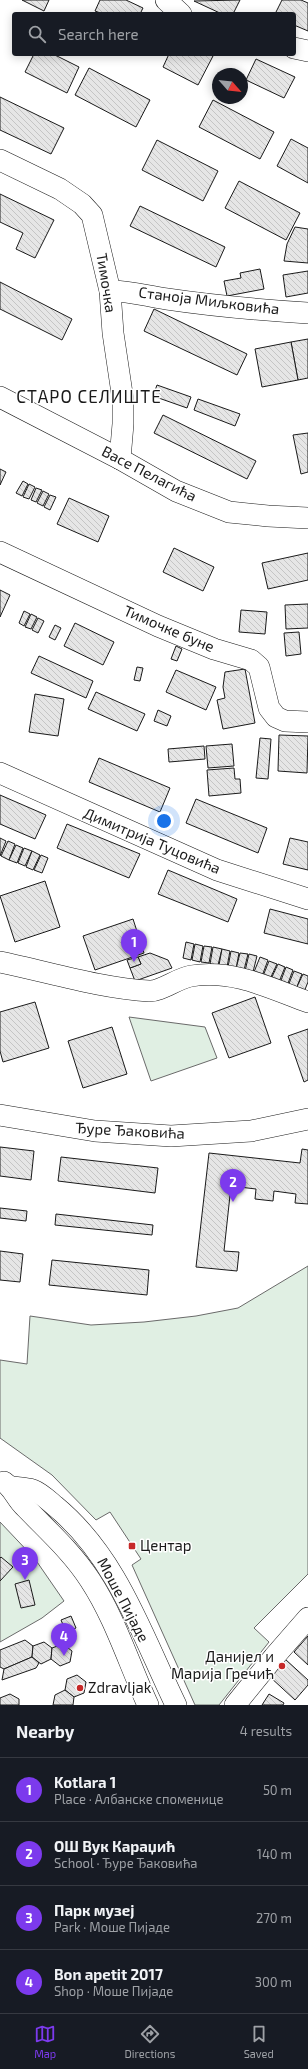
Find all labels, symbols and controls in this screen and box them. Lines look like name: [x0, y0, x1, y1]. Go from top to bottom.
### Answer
search box: [12, 12, 296, 56]
icon: search: [26, 23, 48, 45]
text: Search here: [58, 25, 139, 43]
north arrow: [212, 68, 248, 104]
street label: Тимочка: [93, 252, 121, 314]
street label: Станоја Миљковића: [138, 282, 280, 319]
district label: СТАРО СЕЛИШТЕ: [16, 386, 162, 406]
street label: Васе Пелагића: [99, 442, 200, 505]
street label: Тимочке буне: [121, 601, 217, 656]
street label: Димитрија Туцовића: [81, 803, 223, 878]
your location: [154, 811, 174, 831]
pin: 1: [121, 929, 147, 962]
street label: Ђуре Ђаковића: [75, 1118, 185, 1143]
pin: 2: [220, 1169, 246, 1202]
place label: Центар: [140, 1536, 192, 1554]
marker: Центар: [127, 1541, 137, 1551]
pin: 3: [12, 1547, 38, 1580]
street label: Моше Пијаде: [93, 1554, 154, 1645]
pin: 4: [51, 1623, 77, 1656]
place label: Данијел и Марија Гречић: [171, 1647, 274, 1683]
marker: Данијел и Марија Гречић: [277, 1661, 287, 1671]
place label: Zdravljak: [88, 1678, 152, 1697]
marker: Zdravljak: [75, 1683, 85, 1693]
text: Nearby: [16, 1721, 74, 1741]
text: 4 results: [240, 1723, 292, 1739]
text: Kotlara 1: [54, 1773, 116, 1791]
text: 1: [26, 1782, 32, 1798]
text: 50 m: [263, 1782, 292, 1798]
text: Place · Албанске споменице: [54, 1791, 223, 1807]
text: ОШ Вук Караџић: [54, 1837, 175, 1855]
text: 2: [25, 1846, 33, 1862]
text: 140 m: [257, 1846, 292, 1862]
text: School · Ђуре Ђаковића: [54, 1855, 197, 1871]
text: Парк музеј: [54, 1901, 134, 1919]
text: 3: [25, 1910, 33, 1926]
text: 270 m: [256, 1910, 292, 1926]
text: Park · Моше Пијаде: [54, 1919, 170, 1935]
text: Bon apetit 2017: [54, 1965, 163, 1983]
text: 4: [25, 1974, 33, 1990]
text: 300 m: [255, 1974, 292, 1990]
text: Shop · Моше Пијаде: [54, 1983, 173, 1999]
tab: Map: [34, 2023, 56, 2060]
tab: Directions: [125, 2023, 175, 2060]
tab: Saved: [244, 2023, 274, 2060]

